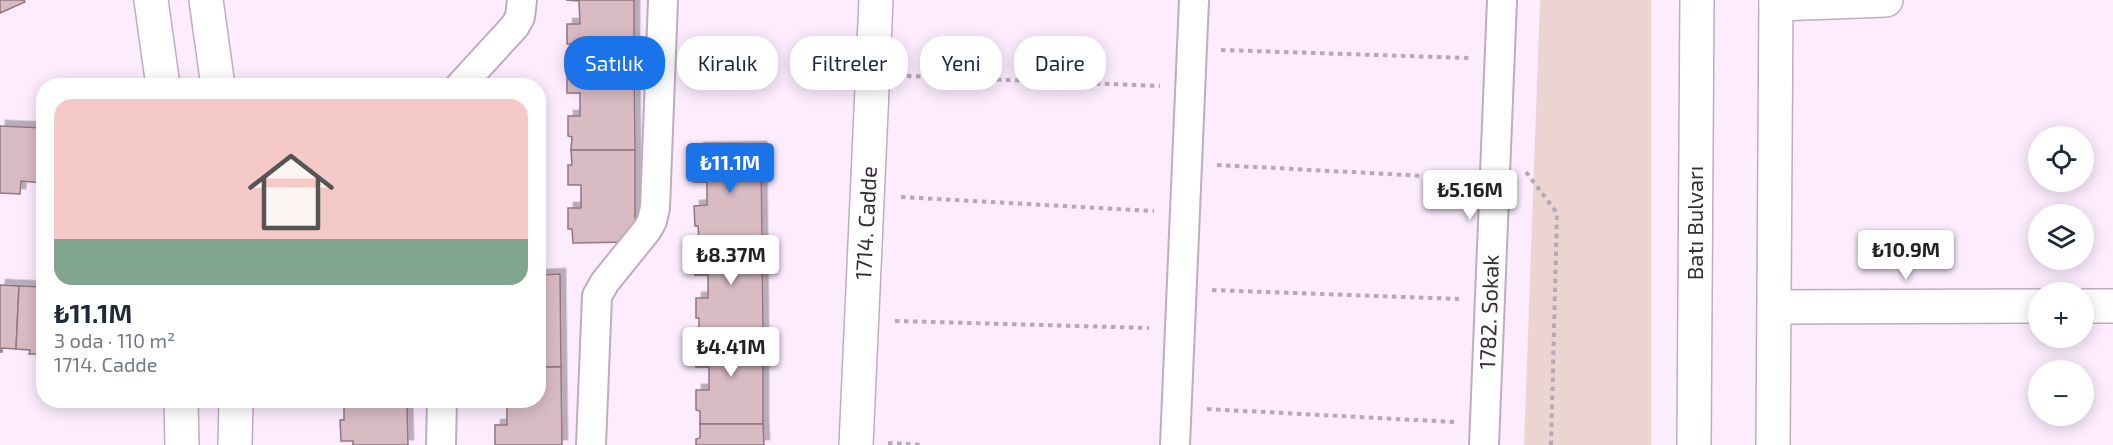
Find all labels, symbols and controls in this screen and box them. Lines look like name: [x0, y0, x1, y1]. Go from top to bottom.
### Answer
chip: Satılık: [564, 36, 665, 90]
chip: Kiralık: [677, 36, 778, 90]
chip: Filtreler: [790, 36, 908, 90]
chip: Yeni: [920, 36, 1002, 90]
chip: Daire: [1014, 36, 1106, 90]
map controls: [2028, 126, 2094, 426]
button: locate: [2028, 126, 2094, 192]
icon: home: [237, 138, 345, 246]
pin: ₺11.1M: [681, 143, 779, 194]
text: ₺11.1M: [700, 150, 760, 174]
street label: 1714. Cadde: [849, 165, 881, 281]
street label: Batı Bulvarı: [1681, 166, 1707, 280]
pin: ₺5.16M: [1421, 170, 1519, 221]
text: ₺5.16M: [1437, 177, 1503, 201]
button: layers: [2028, 204, 2094, 270]
pin: ₺10.9M: [1857, 230, 1955, 281]
pin: ₺8.37M: [682, 235, 780, 286]
text: ₺10.9M: [1872, 237, 1940, 261]
text: ₺8.37M: [696, 242, 766, 266]
street label: 1782. Sokak: [1473, 254, 1503, 370]
button: +: [2028, 282, 2094, 348]
text: ₺11.1M: [54, 297, 132, 328]
pin: ₺4.41M: [682, 327, 780, 378]
text: 3 oda · 110 m²: [54, 328, 175, 352]
text: ₺4.41M: [696, 334, 766, 358]
text: 1714. Cadde: [54, 352, 158, 376]
button: −: [2028, 360, 2094, 426]

